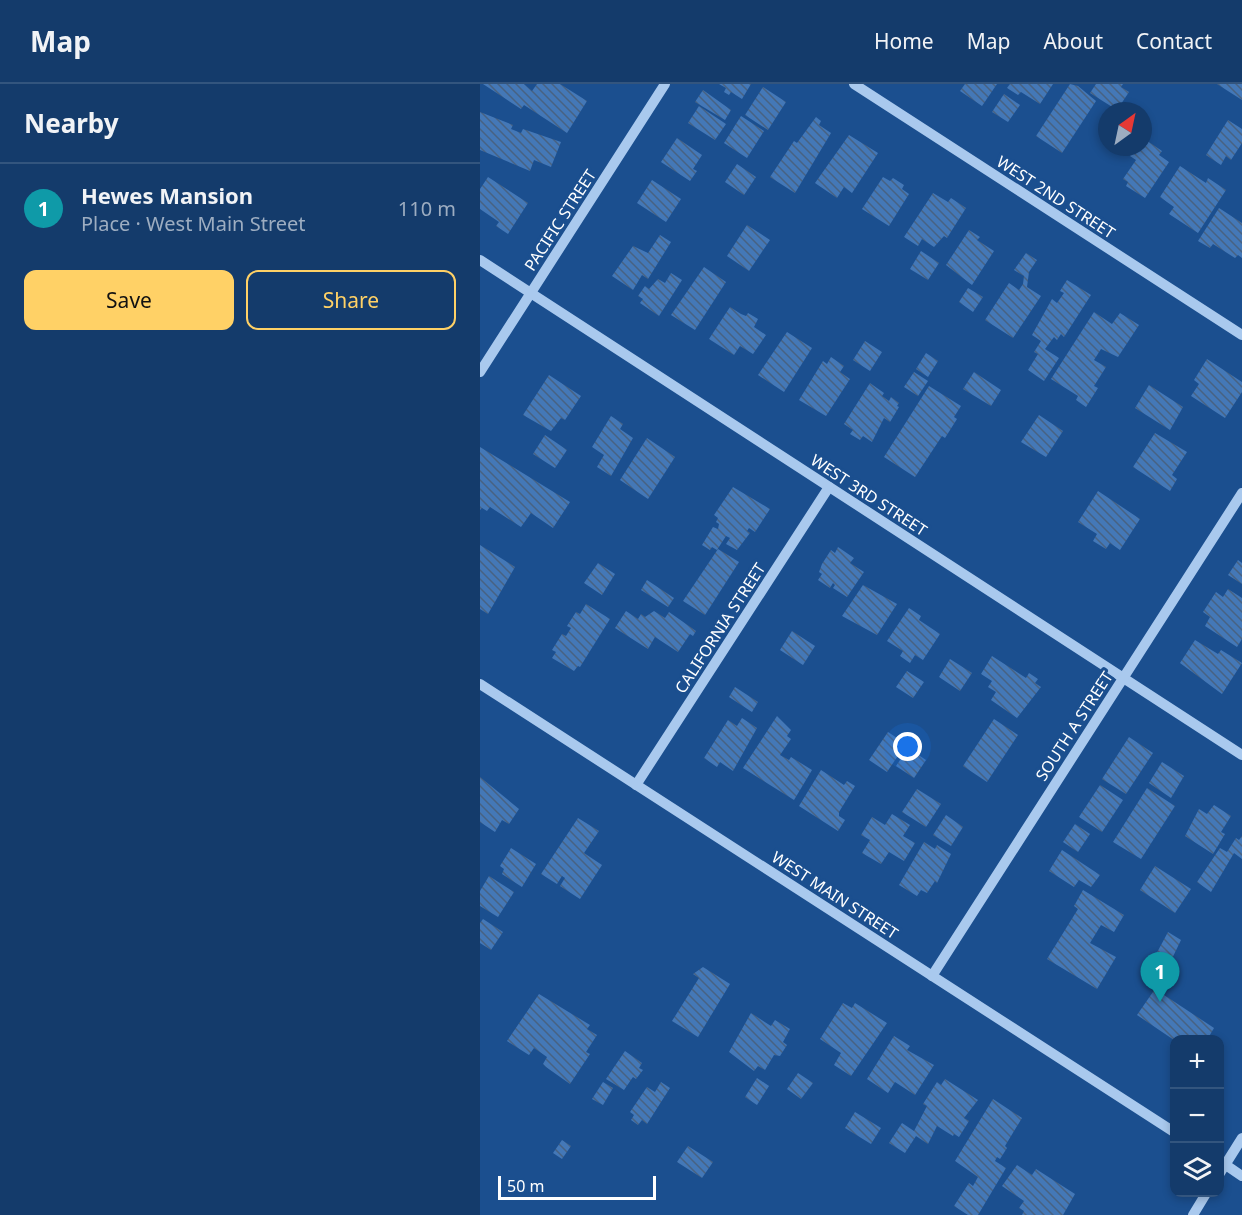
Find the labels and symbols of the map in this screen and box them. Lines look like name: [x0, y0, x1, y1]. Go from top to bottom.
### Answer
north arrow: [1098, 102, 1152, 156]
street label: WEST 2ND STREET: [993, 150, 1120, 244]
street label: PACIFIC STREET: [519, 165, 601, 275]
street label: WEST 3RD STREET: [806, 449, 932, 541]
street label: CALIFORNIA STREET: [670, 559, 770, 697]
street label: SOUTH A STREET: [1030, 667, 1118, 785]
your location: [893, 732, 922, 761]
street label: WEST MAIN STREET: [768, 846, 902, 944]
pin: 1: [1140, 952, 1180, 1002]
scale bar: [498, 1173, 656, 1200]

